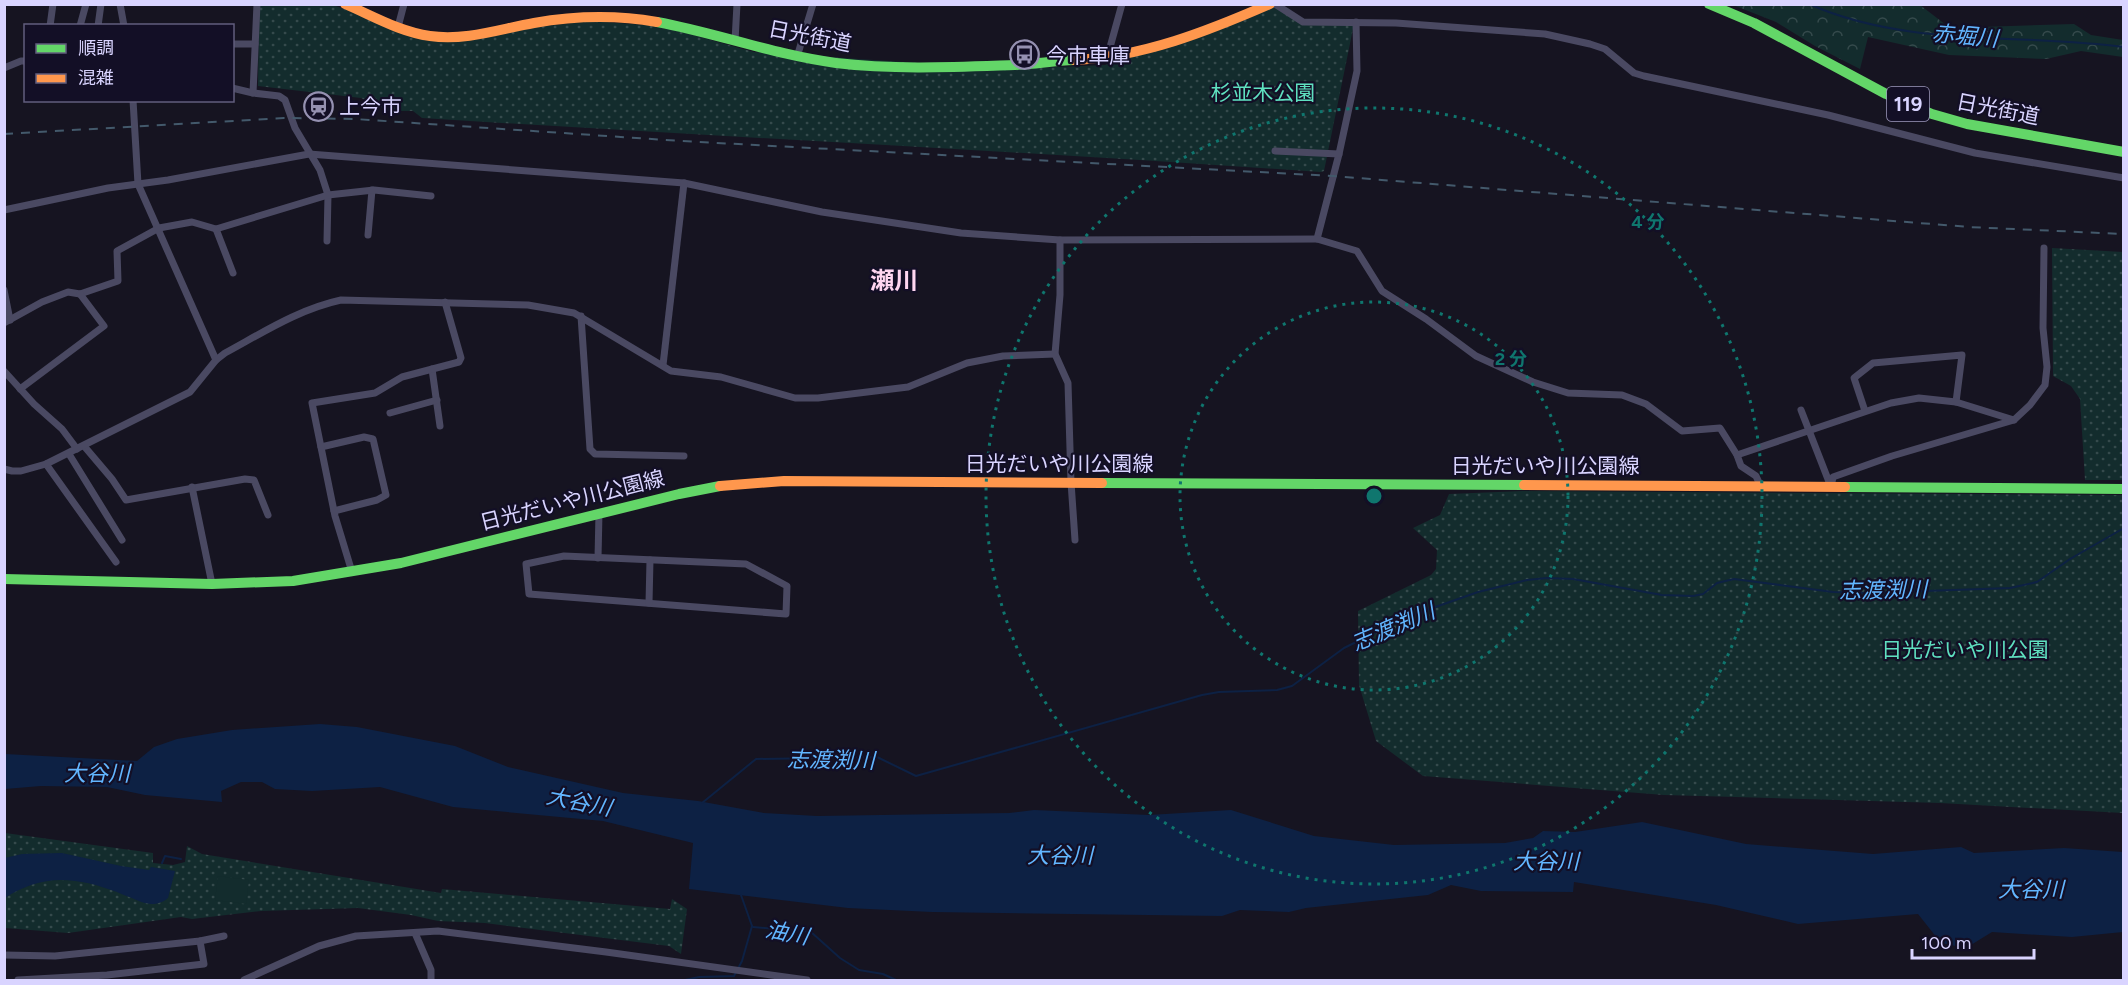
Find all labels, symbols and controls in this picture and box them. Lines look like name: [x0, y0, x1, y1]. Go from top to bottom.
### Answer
street label: 日光街道: [766, 16, 854, 56]
water label: 赤堀川: [1931, 20, 2001, 52]
legend: [24, 24, 234, 102]
text: 順調: [78, 37, 114, 59]
bus stop icon: 今市車庫: [1009, 39, 1041, 71]
place label: 今市車庫: [1046, 43, 1130, 68]
text: 混雑: [78, 67, 114, 89]
park label: 杉並木公園: [1211, 80, 1316, 105]
road number: 119: [1887, 87, 1929, 121]
street label: 日光街道: [1954, 89, 2042, 129]
station icon: 上今市: [302, 90, 334, 122]
place label: 上今市: [339, 94, 402, 119]
text: 4 分: [1631, 211, 1665, 233]
district label: 瀬川: [870, 266, 918, 295]
text: 2 分: [1495, 348, 1527, 370]
street label: 日光だいや川公園線: [965, 451, 1154, 476]
street label: 日光だいや川公園線: [1451, 453, 1640, 478]
street label: 日光だいや川公園線: [477, 465, 667, 535]
centre of rings: [1364, 486, 1384, 506]
water label: 志渡渕川: [1839, 576, 1929, 604]
water label: 志渡渕川: [1347, 597, 1441, 657]
park label: 日光だいや川公園: [1881, 637, 2049, 662]
water label: 志渡渕川: [787, 746, 877, 774]
water label: 大谷川: [64, 760, 132, 787]
water label: 大谷川: [544, 782, 616, 822]
water label: 大谷川: [1027, 842, 1095, 869]
water label: 大谷川: [1513, 848, 1581, 875]
water label: 大谷川: [1998, 876, 2066, 903]
water label: 油川: [763, 916, 813, 951]
scale bar: [1912, 922, 2034, 960]
text: 100 m: [1921, 932, 1971, 954]

